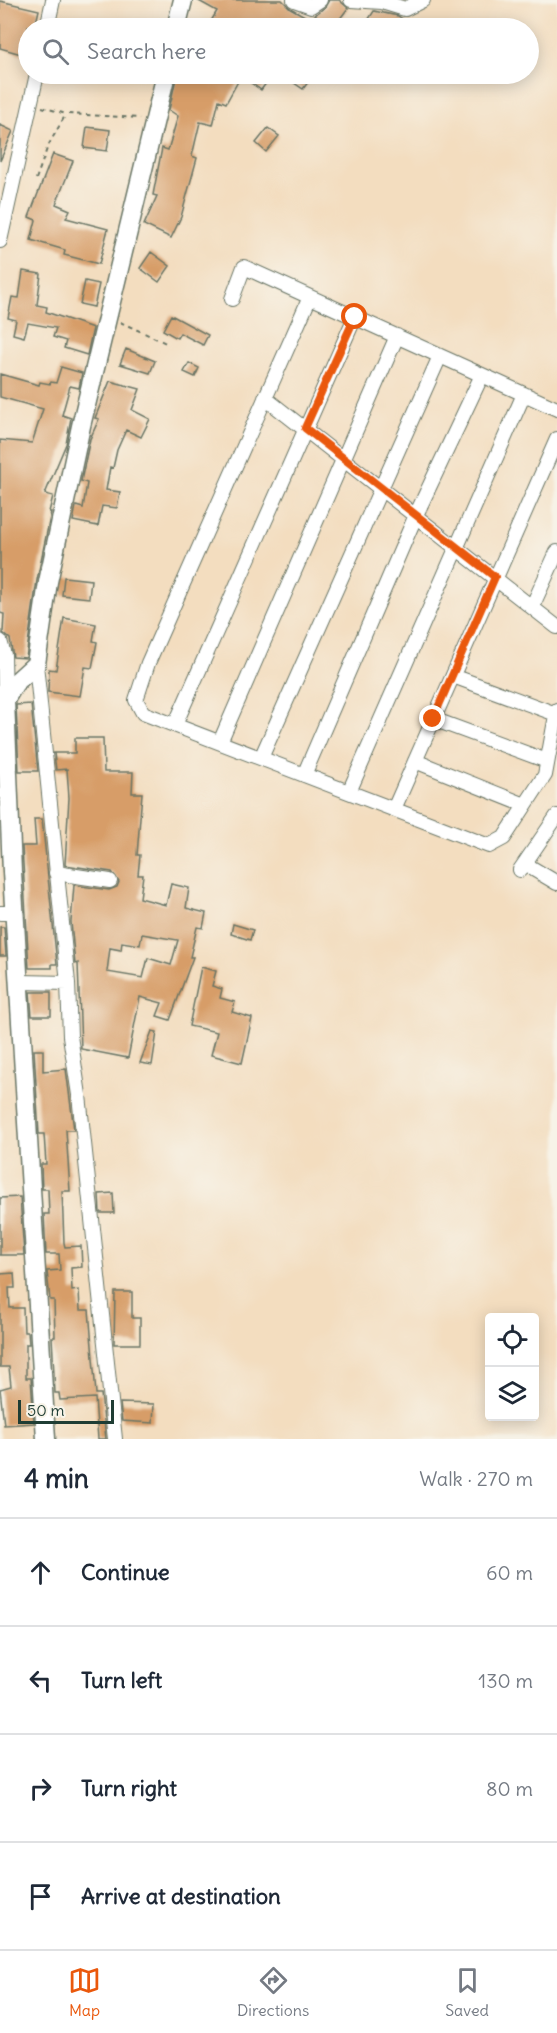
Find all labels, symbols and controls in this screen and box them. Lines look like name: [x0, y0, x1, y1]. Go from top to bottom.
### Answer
search box: [18, 18, 539, 84]
icon: search: [39, 35, 72, 68]
text: Search here: [87, 37, 206, 65]
route start: [341, 303, 367, 329]
route end: [419, 705, 445, 731]
map controls: [485, 1313, 539, 1421]
button: locate: [485, 1313, 539, 1367]
button: layers: [485, 1367, 539, 1421]
scale bar: [18, 1397, 114, 1424]
text: 50 m: [27, 1400, 65, 1420]
text: 4 min: [24, 1462, 89, 1495]
text: Walk · 270 m: [419, 1466, 533, 1491]
icon: ahead: [24, 1556, 57, 1589]
text: Continue: [81, 1558, 170, 1586]
text: 60 m: [486, 1560, 533, 1585]
icon: left: [24, 1664, 57, 1697]
text: Turn left: [81, 1666, 162, 1694]
text: 130 m: [478, 1668, 533, 1693]
icon: right: [24, 1772, 57, 1805]
text: Turn right: [81, 1774, 177, 1802]
text: 80 m: [486, 1776, 533, 1801]
icon: arrive: [24, 1880, 57, 1913]
text: Arrive at destination: [81, 1882, 281, 1910]
tab: Map: [68, 1964, 101, 2020]
tab: Directions: [237, 1964, 309, 2020]
tab: Saved: [445, 1964, 489, 2020]

